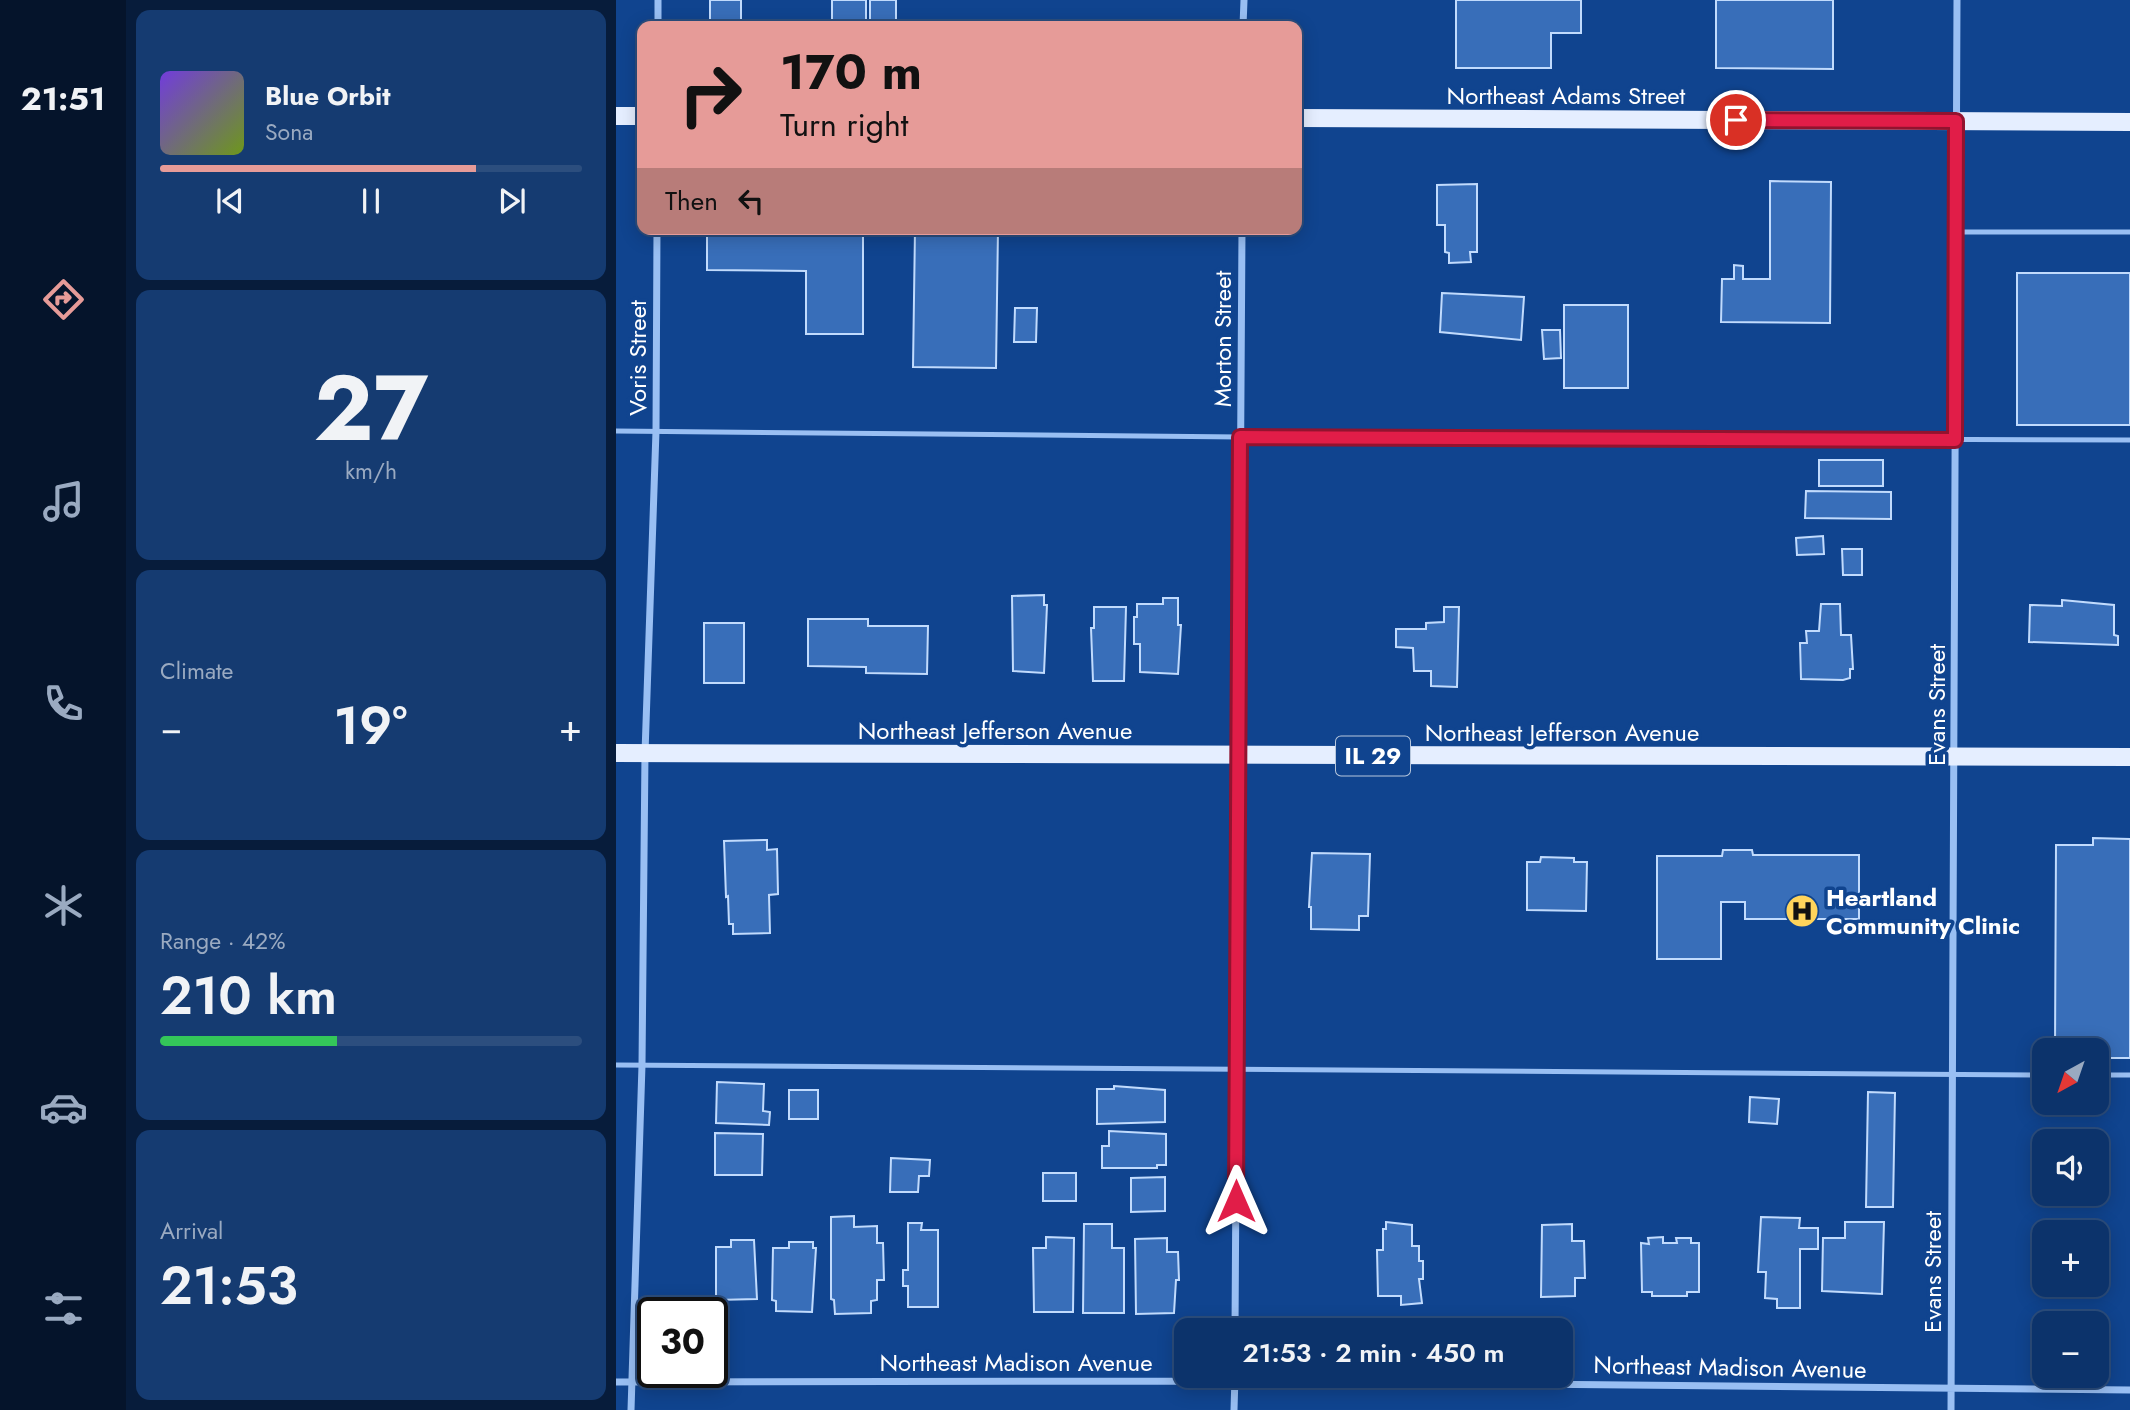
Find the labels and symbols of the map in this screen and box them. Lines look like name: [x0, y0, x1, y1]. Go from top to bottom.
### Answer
street label: Northeast Adams Street: [1447, 78, 1686, 113]
pin: [1706, 90, 1766, 150]
street label: Morton Street: [1205, 270, 1240, 407]
street label: Voris Street: [620, 300, 655, 416]
street label: Evans Street: [1919, 644, 1954, 766]
street label: Northeast Jefferson Avenue: [858, 713, 1132, 748]
street label: Northeast Jefferson Avenue: [1425, 715, 1699, 750]
road number: IL 29: [1336, 736, 1410, 776]
place label: Heartland Community Clinic: [1826, 880, 2020, 943]
hospital icon: Heartland Community Clinic: [1783, 892, 1821, 930]
north arrow: [2032, 1038, 2109, 1115]
position arrow: [1199, 1164, 1273, 1238]
street label: Evans Street: [1915, 1211, 1950, 1333]
speed limit sign: 30: [637, 1297, 728, 1388]
street label: Northeast Madison Avenue: [879, 1345, 1153, 1380]
street label: Northeast Madison Avenue: [1593, 1347, 1867, 1387]

